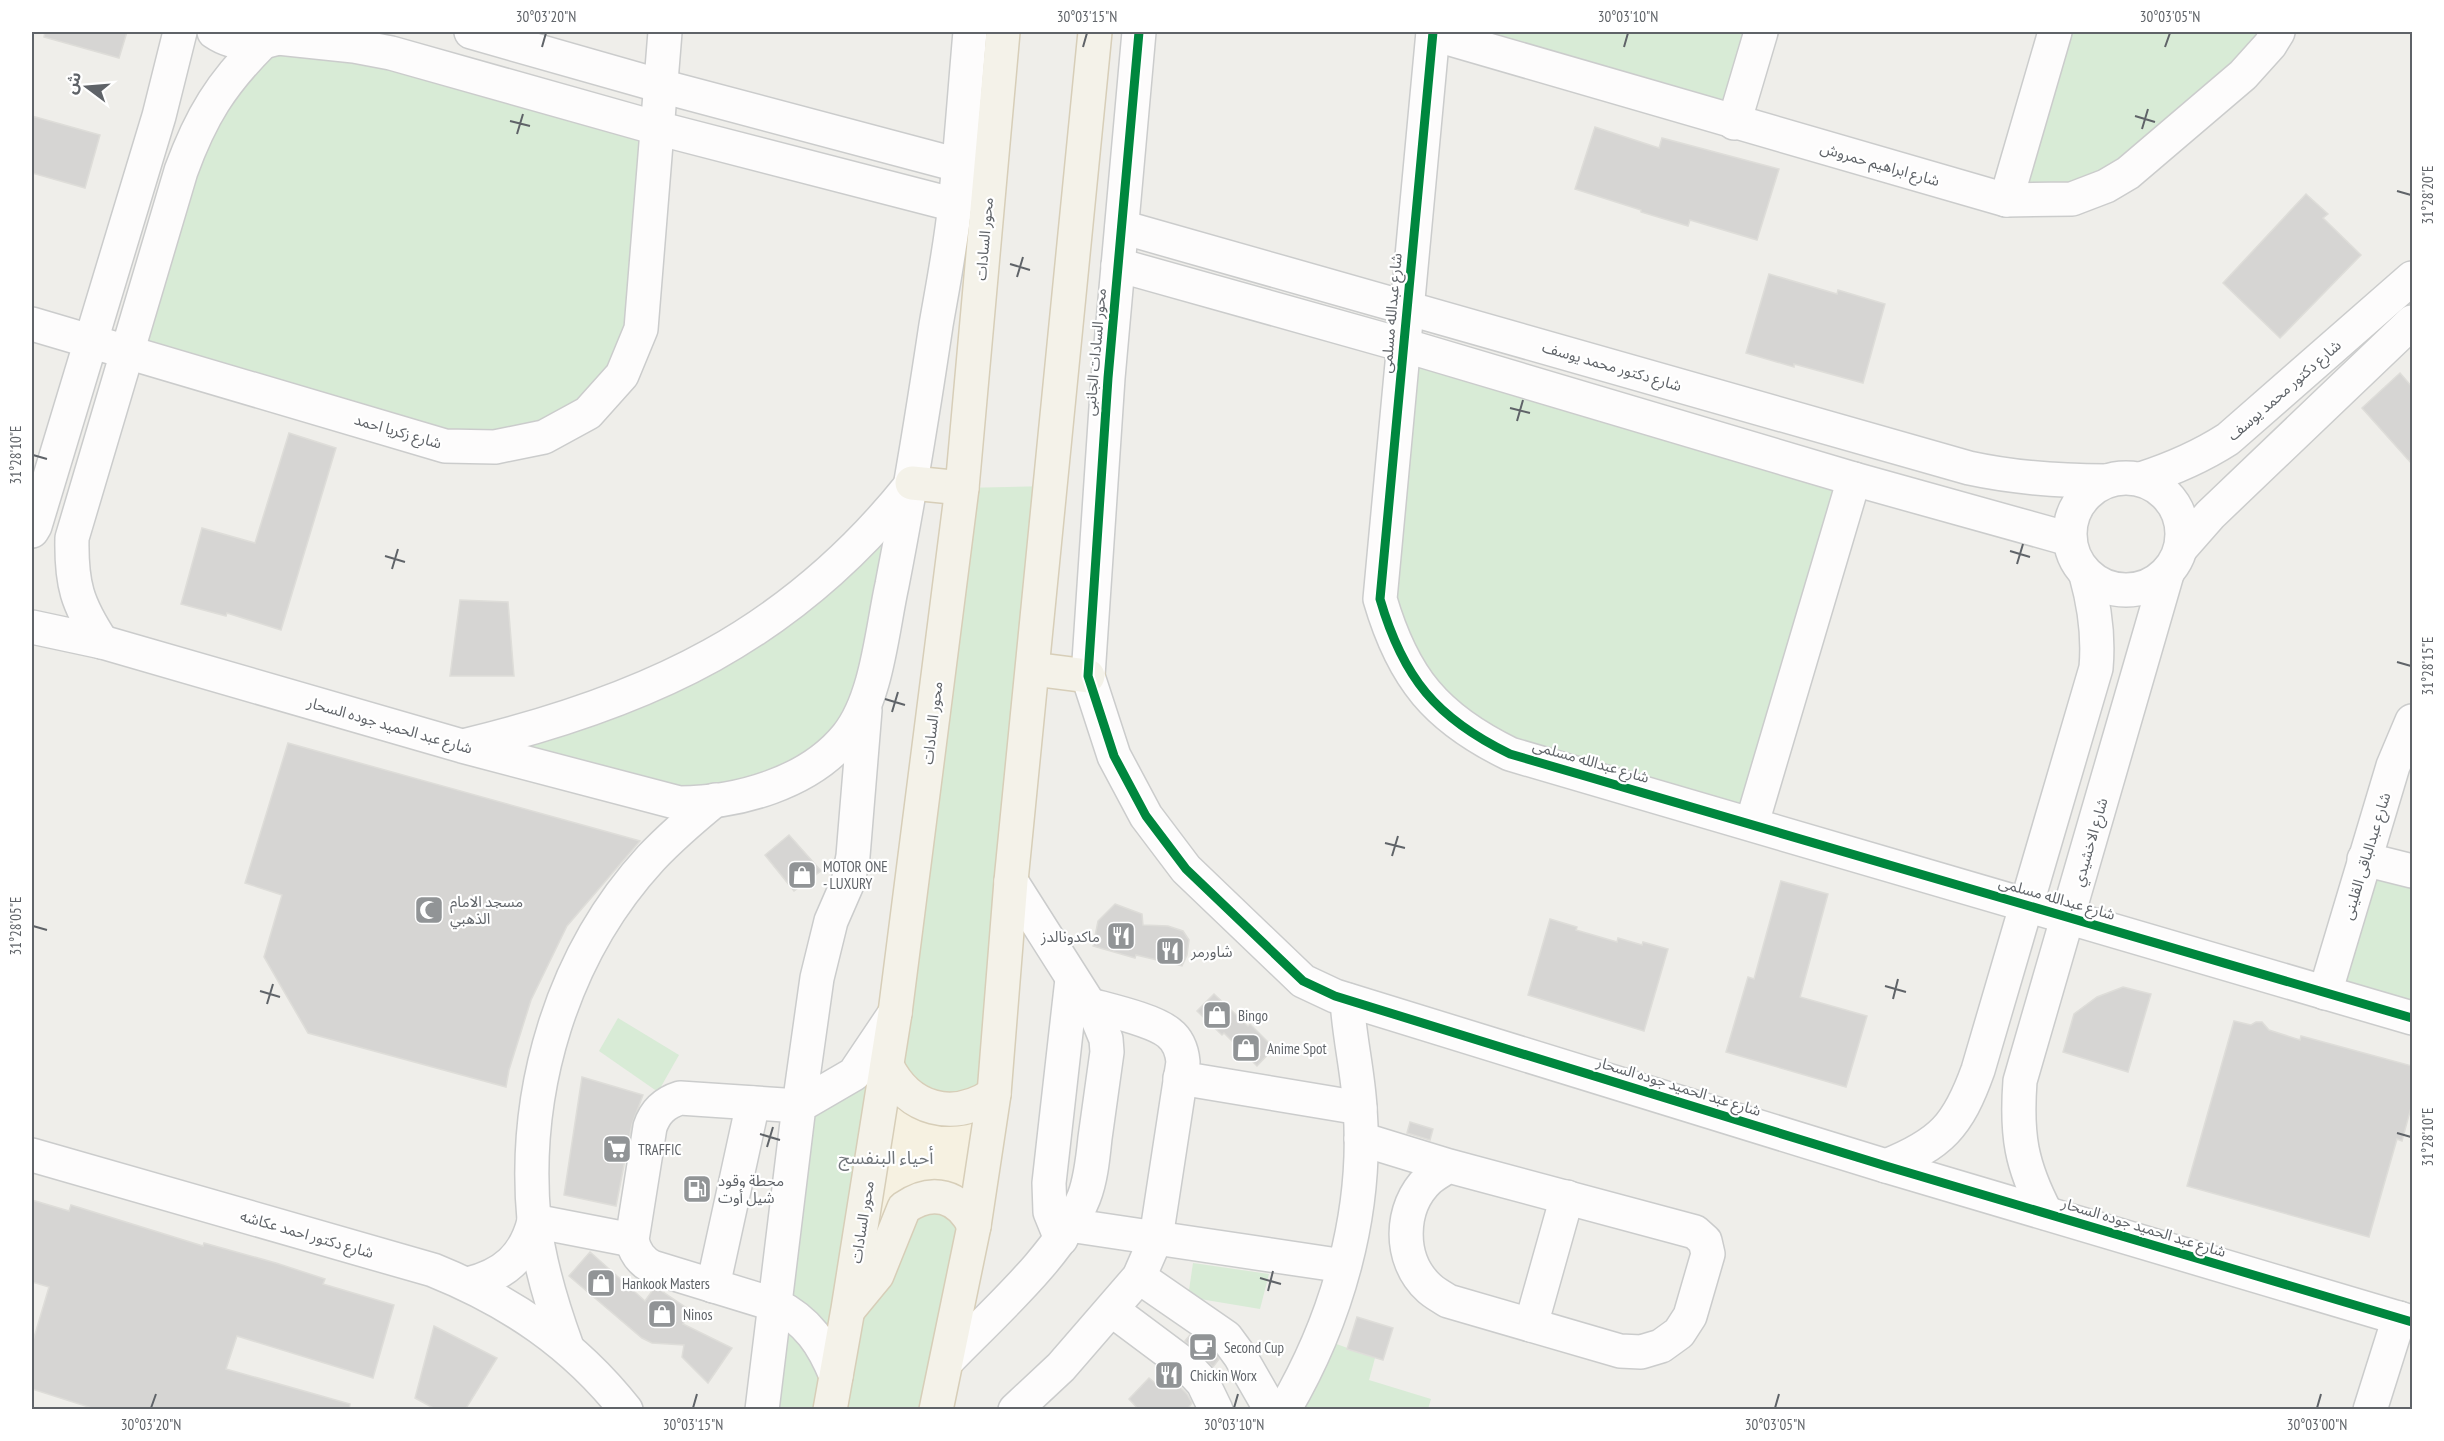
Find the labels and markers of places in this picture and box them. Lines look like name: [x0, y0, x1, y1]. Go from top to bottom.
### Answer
place label: MOTOR ONE - LUXURY: [823, 857, 888, 893]
shop icon: MOTOR ONE - LUXURY: [786, 859, 818, 891]
place label: مسجد الامام الذهبي: [450, 892, 523, 930]
mosque icon: مسجد الامام الذهبي: [413, 894, 445, 926]
restaurant icon: ماكدونالدز: [1105, 920, 1137, 952]
place label: ماكدونالدز: [1040, 927, 1100, 946]
restaurant icon: شاورمر: [1154, 935, 1186, 967]
place label: شاورمر: [1190, 942, 1233, 961]
shop icon: Bingo: [1201, 999, 1233, 1031]
place label: Bingo: [1238, 1006, 1268, 1025]
shop icon: Anime Spot: [1230, 1032, 1262, 1064]
place label: Anime Spot: [1267, 1039, 1327, 1058]
supermarket icon: TRAFFIC: [601, 1133, 633, 1165]
place label: TRAFFIC: [638, 1140, 682, 1159]
place label: محطة وقود شيل أوت: [718, 1171, 784, 1207]
fuel station icon: محطة وقود شيل أوت: [681, 1173, 713, 1205]
shop icon: Hankook Masters: [585, 1267, 617, 1299]
place label: Hankook Masters: [622, 1274, 710, 1293]
shop icon: Ninos: [646, 1298, 678, 1330]
place label: Ninos: [683, 1305, 712, 1324]
cafe icon: Second Cup: [1187, 1331, 1219, 1363]
place label: Second Cup: [1224, 1338, 1284, 1357]
restaurant icon: Chickin Worx: [1153, 1359, 1185, 1391]
place label: Chickin Worx: [1190, 1366, 1257, 1385]

